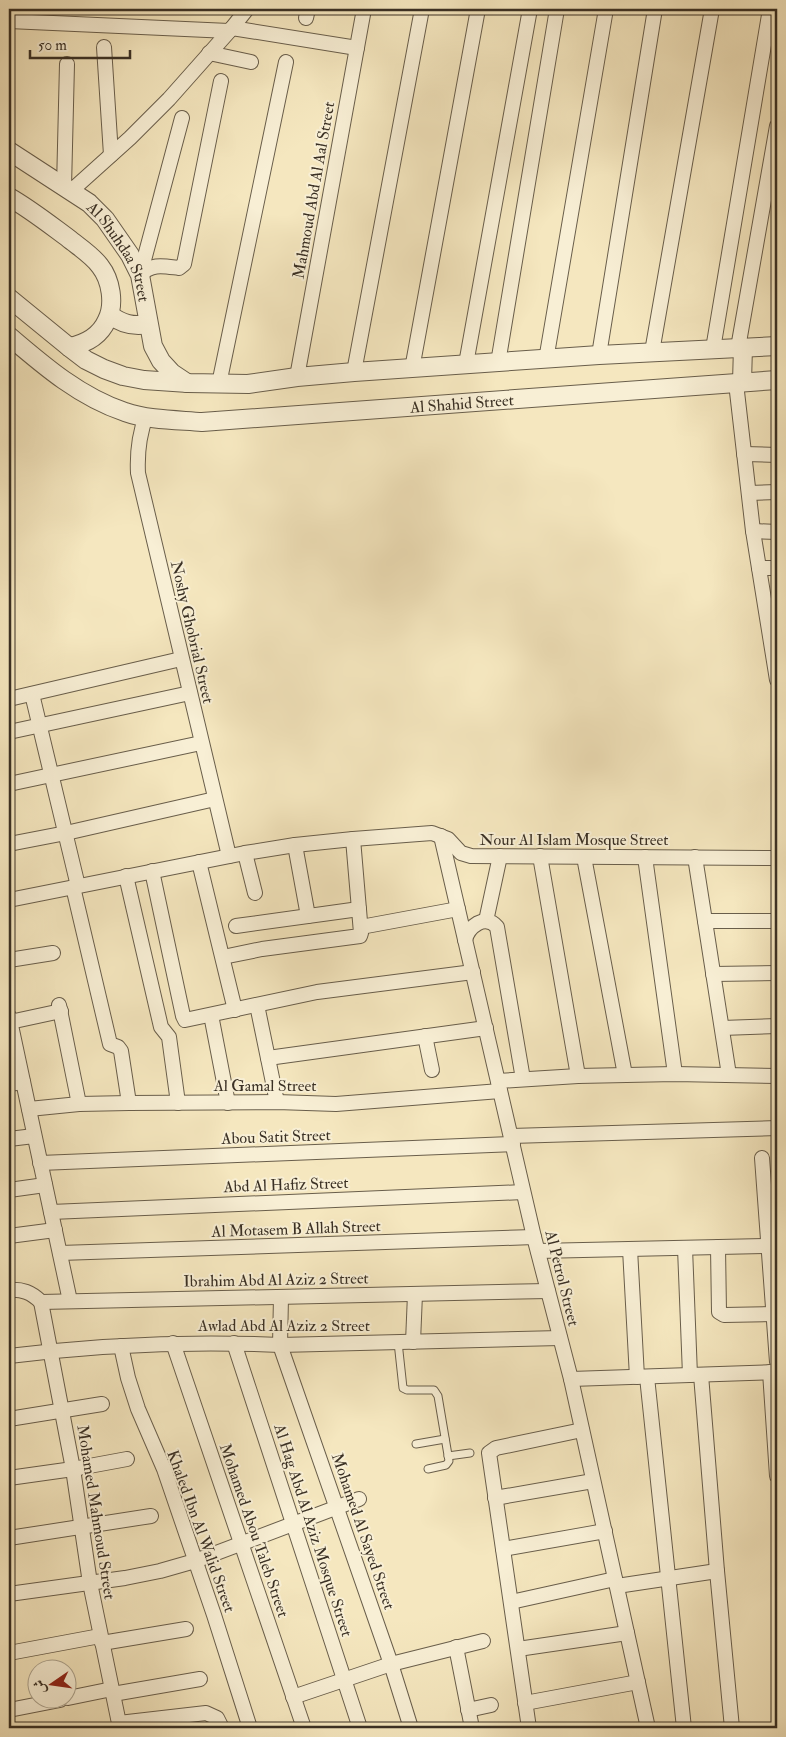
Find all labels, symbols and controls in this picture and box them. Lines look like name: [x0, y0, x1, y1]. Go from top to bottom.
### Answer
scale bar: [30, 28, 130, 60]
text: 50 m: [38, 36, 67, 55]
street label: Mahmoud Abd Al Aal Street: [289, 100, 339, 280]
street label: Al Shuhdaa Street: [81, 197, 154, 304]
street label: Al Shahid Street: [408, 390, 514, 418]
street label: Noshy Ghobrial Street: [166, 559, 218, 706]
street label: Nour Al Islam Mosque Street: [480, 830, 668, 850]
street label: Al Gamal Street: [213, 1076, 316, 1096]
street label: Abou Satit Street: [220, 1125, 331, 1149]
street label: Abd Al Hafiz Street: [222, 1173, 349, 1197]
street label: Al Motasem B Allah Street: [210, 1216, 381, 1242]
street label: Al Petrol Street: [540, 1227, 584, 1328]
street label: Ibrahim Abd Al Aziz 2 Street: [183, 1268, 369, 1292]
street label: Awlad Abd Al Aziz 2 Street: [197, 1316, 370, 1336]
street label: Al Hag Abd Al Aziz Mosque Street: [269, 1421, 357, 1639]
street label: Mohamed Mahmoud Street: [72, 1423, 120, 1601]
street label: Mohamed Abou Taleb Street: [215, 1441, 293, 1620]
street label: Khaled Ibn Al Walid Street: [162, 1447, 240, 1615]
street label: Mohamed Al Sayed Street: [327, 1450, 399, 1612]
north arrow: [28, 1660, 78, 1710]
text: ش: [30, 1678, 50, 1695]

